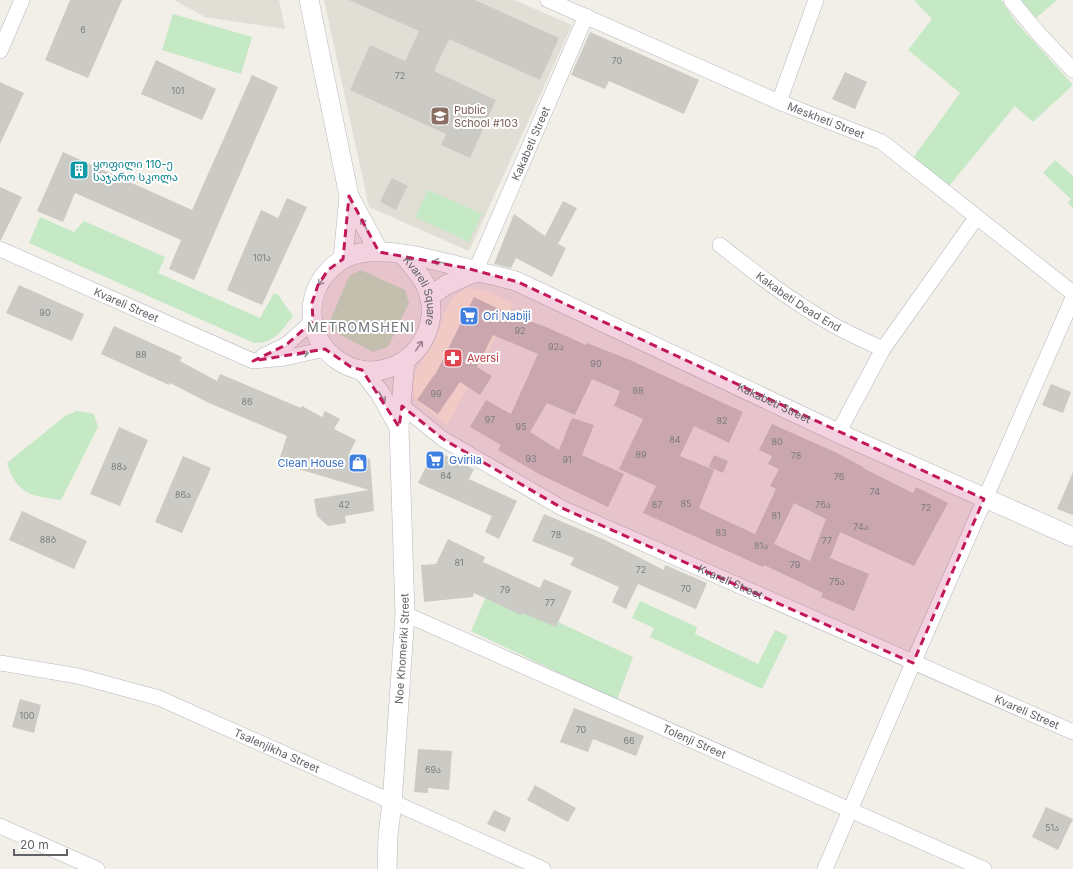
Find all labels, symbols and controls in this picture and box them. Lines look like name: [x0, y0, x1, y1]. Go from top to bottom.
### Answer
house number: 6: [80, 24, 86, 35]
house number: 70: [612, 55, 623, 66]
house number: 72: [395, 70, 405, 81]
house number: 101: [172, 85, 185, 96]
street label: Meskheti Street: [785, 99, 867, 142]
place label: Public School #103: [454, 103, 518, 130]
street label: Kakabeti Street: [508, 104, 553, 183]
school or university icon: Public School #103: [429, 105, 451, 127]
place label: ყოფილი 110-ე საჯარო სკოლა: [93, 157, 178, 184]
building icon: ყოფილი 110-ე საჯარო სკოლა: [68, 159, 90, 181]
one-way arrow: [360, 218, 367, 230]
house number: 101ა: [253, 252, 271, 263]
street label: Kvareli Square: [400, 253, 438, 327]
one-way arrow: [433, 257, 446, 265]
street label: Kakabeti Dead End: [753, 269, 843, 335]
one-way arrow: [318, 274, 326, 285]
street label: Kvareli Street: [92, 284, 161, 325]
supermarket icon: Ori Nabiji: [458, 305, 480, 327]
house number: 90: [39, 307, 51, 318]
place label: Ori Nabiji: [483, 309, 531, 323]
district label: METROMSHENI: [307, 319, 415, 335]
house number: 92: [514, 325, 526, 336]
one-way arrow: [415, 340, 423, 351]
house number: 92ა: [548, 341, 564, 352]
pharmacy icon: Aversi: [442, 347, 464, 369]
house number: 88: [135, 349, 147, 360]
one-way arrow: [296, 350, 309, 358]
place label: Aversi: [467, 351, 499, 365]
house number: 90: [590, 358, 602, 369]
street label: Kakabeti Street: [735, 380, 814, 426]
house number: 88: [632, 385, 644, 396]
house number: 99: [430, 388, 442, 399]
one-way arrow: [378, 392, 387, 403]
house number: 86: [241, 396, 253, 407]
house number: 97: [485, 414, 495, 425]
house number: 82: [716, 415, 728, 426]
house number: 95: [515, 421, 527, 432]
house number: 84: [669, 434, 681, 445]
house number: 80: [771, 436, 783, 447]
supermarket icon: Gvirila: [424, 449, 446, 471]
house number: 89: [635, 449, 647, 460]
house number: 78: [791, 450, 802, 461]
shop icon: Clean House: [347, 452, 369, 474]
place label: Gvirila: [449, 453, 482, 467]
house number: 93: [525, 453, 537, 464]
house number: 91: [562, 454, 572, 465]
place label: Clean House: [278, 456, 344, 470]
house number: 88ა: [111, 461, 127, 472]
house number: 84: [440, 470, 452, 481]
house number: 76: [834, 471, 845, 482]
house number: 74: [870, 486, 880, 497]
house number: 86ა: [175, 489, 191, 500]
house number: 85: [680, 498, 692, 509]
house number: 42: [338, 499, 350, 510]
house number: 87: [652, 499, 662, 510]
house number: 76ა: [815, 499, 831, 510]
house number: 72: [921, 502, 931, 513]
house number: 81: [771, 510, 781, 521]
house number: 74ა: [853, 521, 869, 532]
house number: 83: [715, 527, 727, 538]
house number: 78: [551, 529, 562, 540]
house number: 88ბ: [40, 534, 56, 545]
house number: 77: [822, 535, 832, 546]
house number: 81ა: [754, 540, 768, 551]
house number: 81: [454, 557, 464, 568]
house number: 79: [790, 559, 801, 570]
street label: Kvareli Street: [696, 561, 765, 602]
house number: 72: [636, 564, 646, 575]
house number: 75ა: [829, 576, 845, 587]
house number: 70: [681, 583, 692, 594]
house number: 79: [500, 584, 511, 595]
street label: Noe Khomeriki Street: [392, 593, 412, 704]
house number: 77: [545, 597, 555, 608]
street label: Kvareli Street: [993, 692, 1062, 732]
house number: 100: [19, 710, 35, 721]
street label: Tolenji Street: [660, 721, 728, 762]
house number: 70: [576, 724, 587, 735]
street label: Tsalenjikha Street: [232, 725, 322, 776]
house number: 66: [623, 735, 635, 746]
house number: 69ა: [425, 764, 441, 775]
house number: 51ა: [1045, 822, 1059, 833]
scale bar: [14, 831, 67, 857]
text: 20 m: [20, 837, 49, 852]

